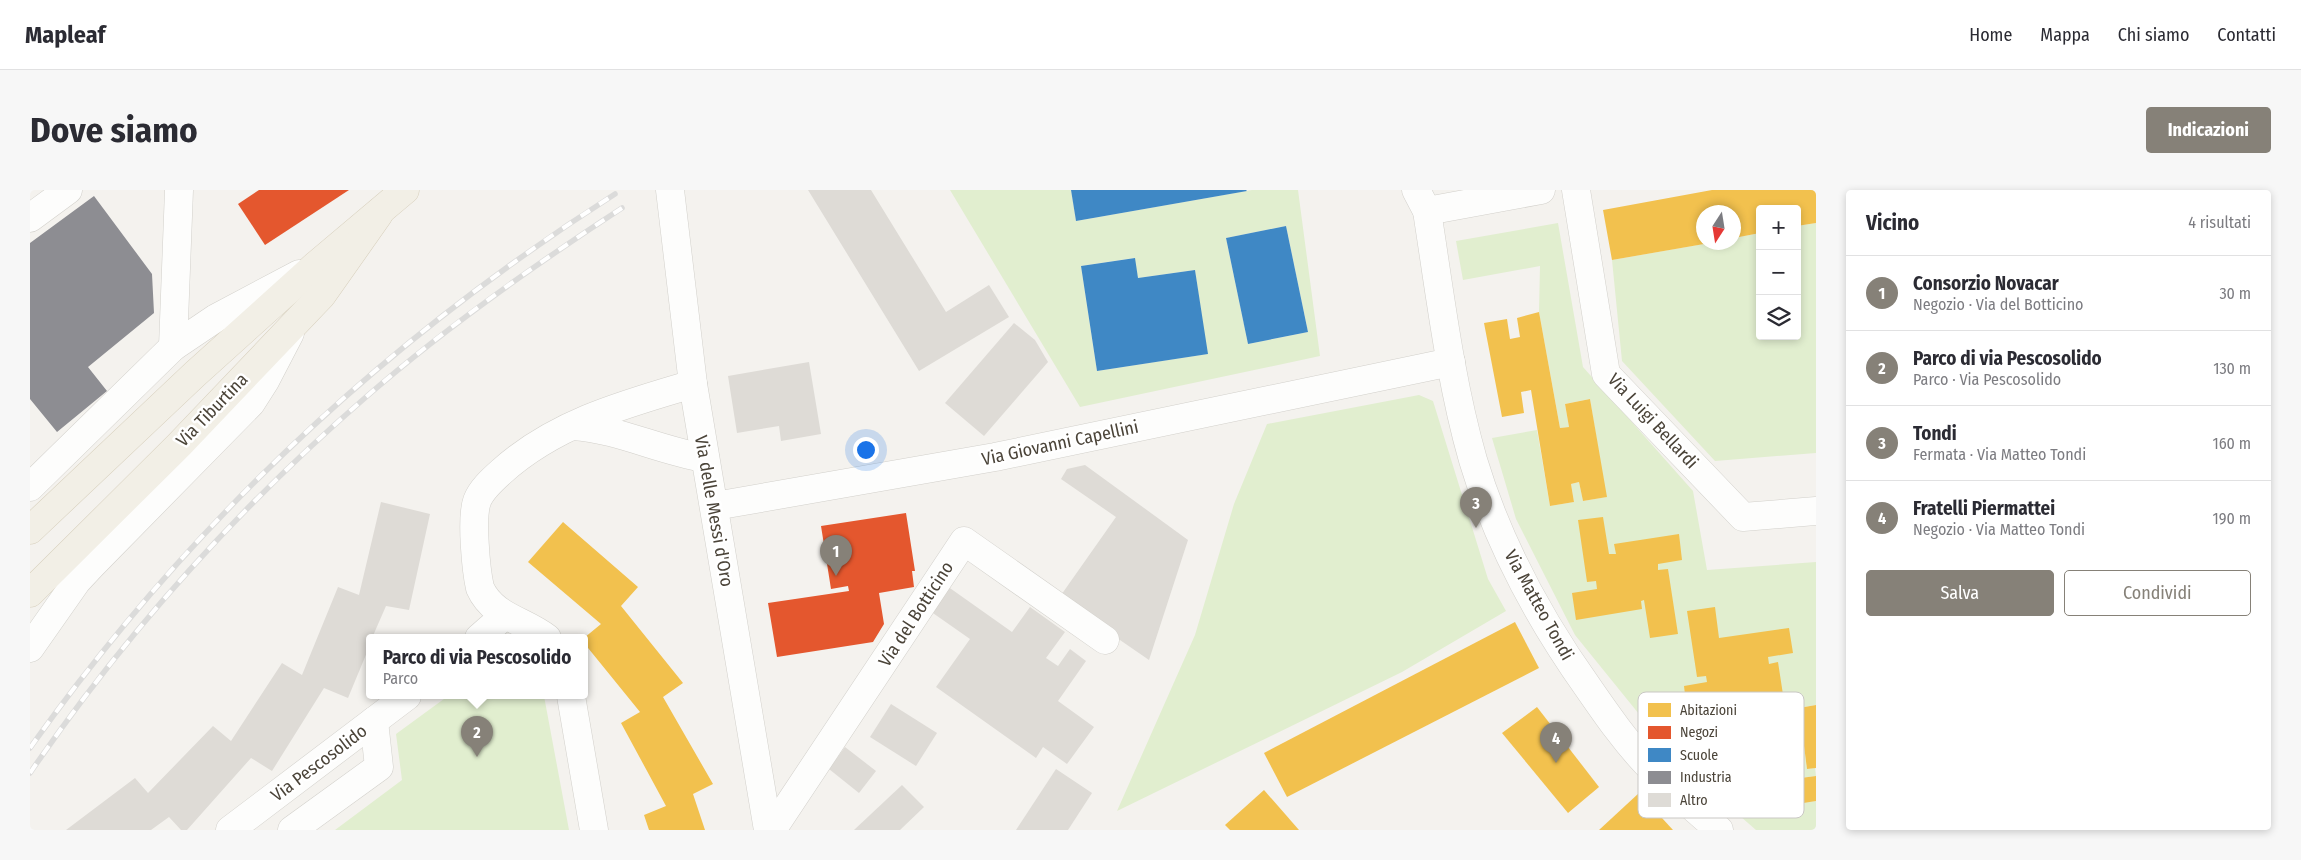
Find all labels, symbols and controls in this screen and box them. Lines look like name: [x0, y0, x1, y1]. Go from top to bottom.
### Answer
text: Mapleaf: [25, 21, 105, 49]
text: Home: [1969, 24, 2012, 46]
text: Mappa: [2040, 24, 2090, 46]
text: Chi siamo: [2118, 24, 2189, 46]
text: Contatti: [2217, 24, 2276, 46]
button: Indicazioni: [2146, 107, 2271, 153]
text: Dove siamo: [30, 109, 198, 151]
north arrow: [1696, 205, 1741, 250]
map controls: [1756, 205, 1801, 340]
button: +: [1756, 205, 1801, 250]
text: Vicino: [1866, 210, 1919, 236]
text: 4 risultati: [2188, 213, 2251, 232]
button: −: [1756, 250, 1801, 295]
text: Consorzio Novacar: [1913, 272, 2059, 295]
text: 1: [1879, 284, 1885, 303]
text: 30 m: [2219, 284, 2251, 303]
button: layers: [1756, 295, 1801, 340]
text: Negozio · Via del Botticino: [1913, 295, 2084, 314]
text: Parco di via Pescosolido: [1913, 347, 2102, 370]
text: 2: [1878, 359, 1886, 378]
text: 130 m: [2213, 359, 2251, 378]
street label: Via Tiburtina: [172, 369, 253, 451]
street label: Via Luigi Bellardi: [1603, 369, 1703, 473]
text: Parco · Via Pescosolido: [1913, 370, 2061, 389]
street label: Via Giovanni Capellini: [980, 416, 1140, 470]
text: Tondi: [1913, 422, 1957, 445]
street label: Via delle Messi d'Oro: [690, 434, 738, 588]
text: 3: [1878, 434, 1886, 453]
text: 160 m: [2212, 434, 2251, 453]
your location: [853, 437, 879, 463]
text: Fermata · Via Matteo Tondi: [1913, 445, 2086, 464]
pin: 3: [1460, 487, 1492, 528]
text: Fratelli Piermattei: [1913, 497, 2055, 520]
text: 4: [1878, 509, 1886, 528]
text: 190 m: [2213, 509, 2251, 528]
text: Negozio · Via Matteo Tondi: [1913, 520, 2085, 539]
pin: 1: [820, 535, 852, 576]
street label: Via Matteo Tondi: [1500, 546, 1578, 664]
street label: Via del Botticino: [874, 557, 958, 671]
button: Salva: [1866, 570, 2054, 616]
button: Condividi: [2064, 570, 2251, 616]
popup: [366, 634, 588, 699]
text: Parco di via Pescosolido: [383, 646, 571, 669]
text: Parco: [383, 669, 418, 688]
legend: [1638, 692, 1804, 818]
text: Abitazioni: [1680, 702, 1737, 719]
pin: 2: [461, 716, 493, 757]
street label: Via Pescosolido: [267, 720, 371, 806]
pin: 4: [1540, 722, 1572, 763]
text: Negozi: [1680, 724, 1718, 741]
text: Scuole: [1680, 747, 1718, 764]
text: Industria: [1680, 769, 1732, 786]
text: Altro: [1680, 792, 1708, 809]

